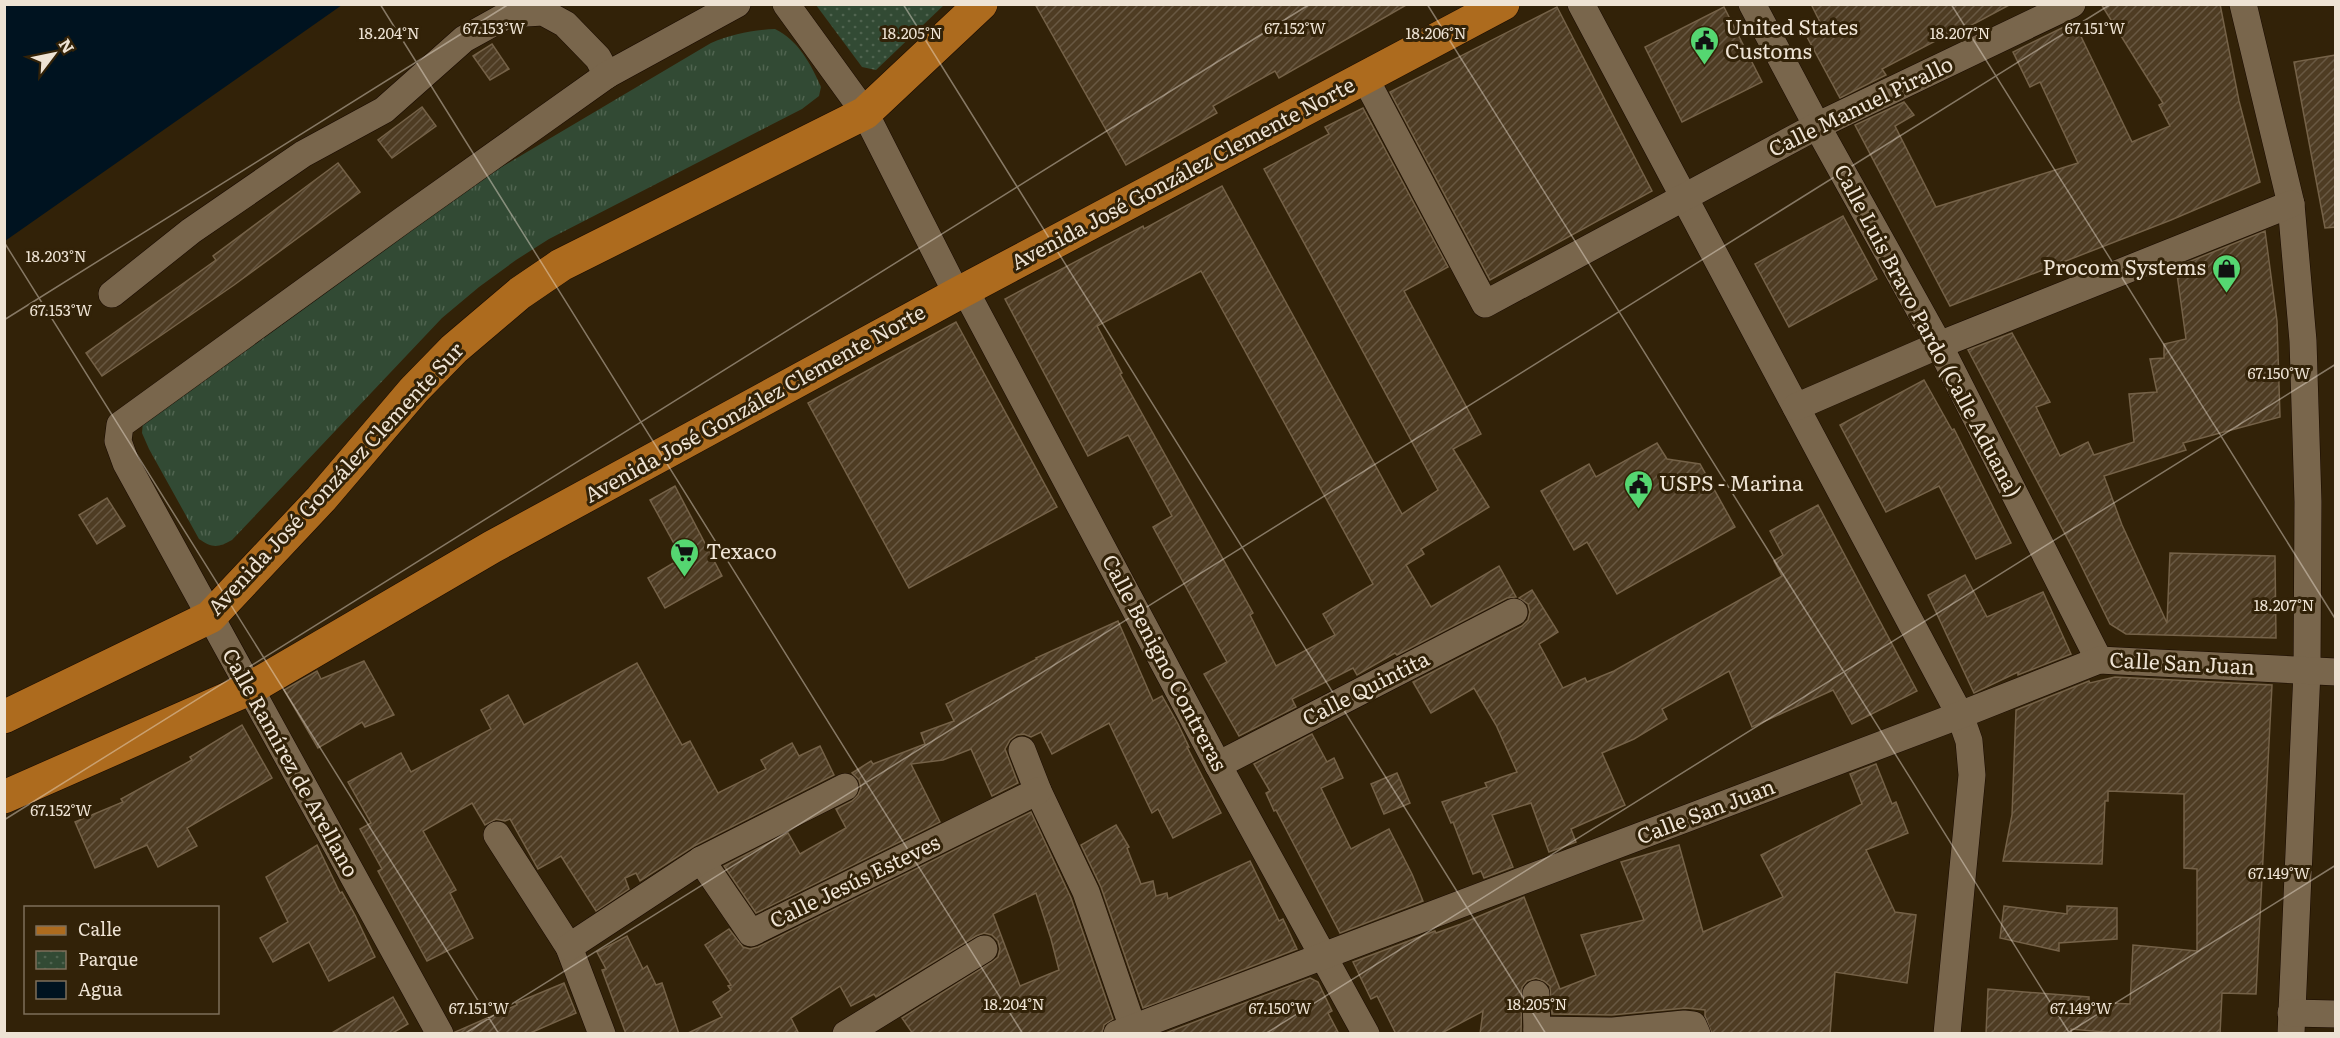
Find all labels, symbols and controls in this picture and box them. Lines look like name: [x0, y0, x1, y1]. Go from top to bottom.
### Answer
place label: United States Customs: [1725, 10, 1858, 65]
text: 67.153°W: [463, 16, 526, 39]
text: 67.152°W: [1264, 16, 1326, 39]
text: 67.151°W: [2065, 16, 2126, 39]
text: 18.204°N: [358, 21, 420, 44]
text: 18.205°N: [882, 21, 942, 44]
text: 18.206°N: [1405, 21, 1467, 44]
text: 18.207°N: [1930, 21, 1990, 44]
north arrow: [24, 24, 84, 84]
public building icon: United States Customs: [1688, 24, 1720, 66]
text: N: [54, 33, 81, 58]
street label: Calle Manuel Pirallo: [1762, 47, 1958, 163]
street label: Avenida José González Clemente Norte: [1004, 68, 1359, 276]
street label: Calle Luis Bravo Pardo (Calle Aduana): [1828, 158, 2031, 502]
text: 18.203°N: [25, 244, 87, 267]
place label: Procom Systems: [2043, 250, 2206, 281]
shop icon: Procom Systems: [2211, 252, 2243, 294]
street label: Avenida José González Clemente Norte: [578, 295, 930, 509]
text: 67.153°W: [30, 298, 93, 321]
street label: Avenida José González Clemente Sur: [199, 334, 469, 621]
text: 67.150°W: [2248, 361, 2311, 384]
place label: USPS - Marina: [1659, 466, 1804, 497]
public building icon: USPS - Marina: [1622, 468, 1654, 510]
place label: Texaco: [706, 534, 777, 565]
supermarket icon: Texaco: [669, 536, 701, 578]
street label: Calle Benigno Contreras: [1096, 548, 1237, 776]
text: 18.207°N: [2254, 593, 2314, 616]
street label: Calle Quintita: [1296, 641, 1434, 732]
street label: Calle Ramírez de Arellano: [216, 642, 368, 882]
street label: Calle San Juan: [2109, 642, 2256, 681]
street label: Calle San Juan: [1632, 769, 1779, 850]
text: 67.152°W: [30, 798, 92, 821]
street label: Calle Jesús Esteves: [763, 825, 944, 934]
text: 67.149°W: [2248, 861, 2311, 884]
legend: [24, 906, 219, 1014]
text: Calle: [78, 915, 121, 942]
text: Parque: [78, 945, 138, 972]
text: Agua: [78, 975, 123, 1002]
text: 18.204°N: [983, 992, 1045, 1015]
text: 18.205°N: [1507, 992, 1567, 1015]
text: 67.151°W: [449, 996, 510, 1019]
text: 67.150°W: [1249, 996, 1312, 1019]
text: 67.149°W: [2050, 996, 2113, 1019]

